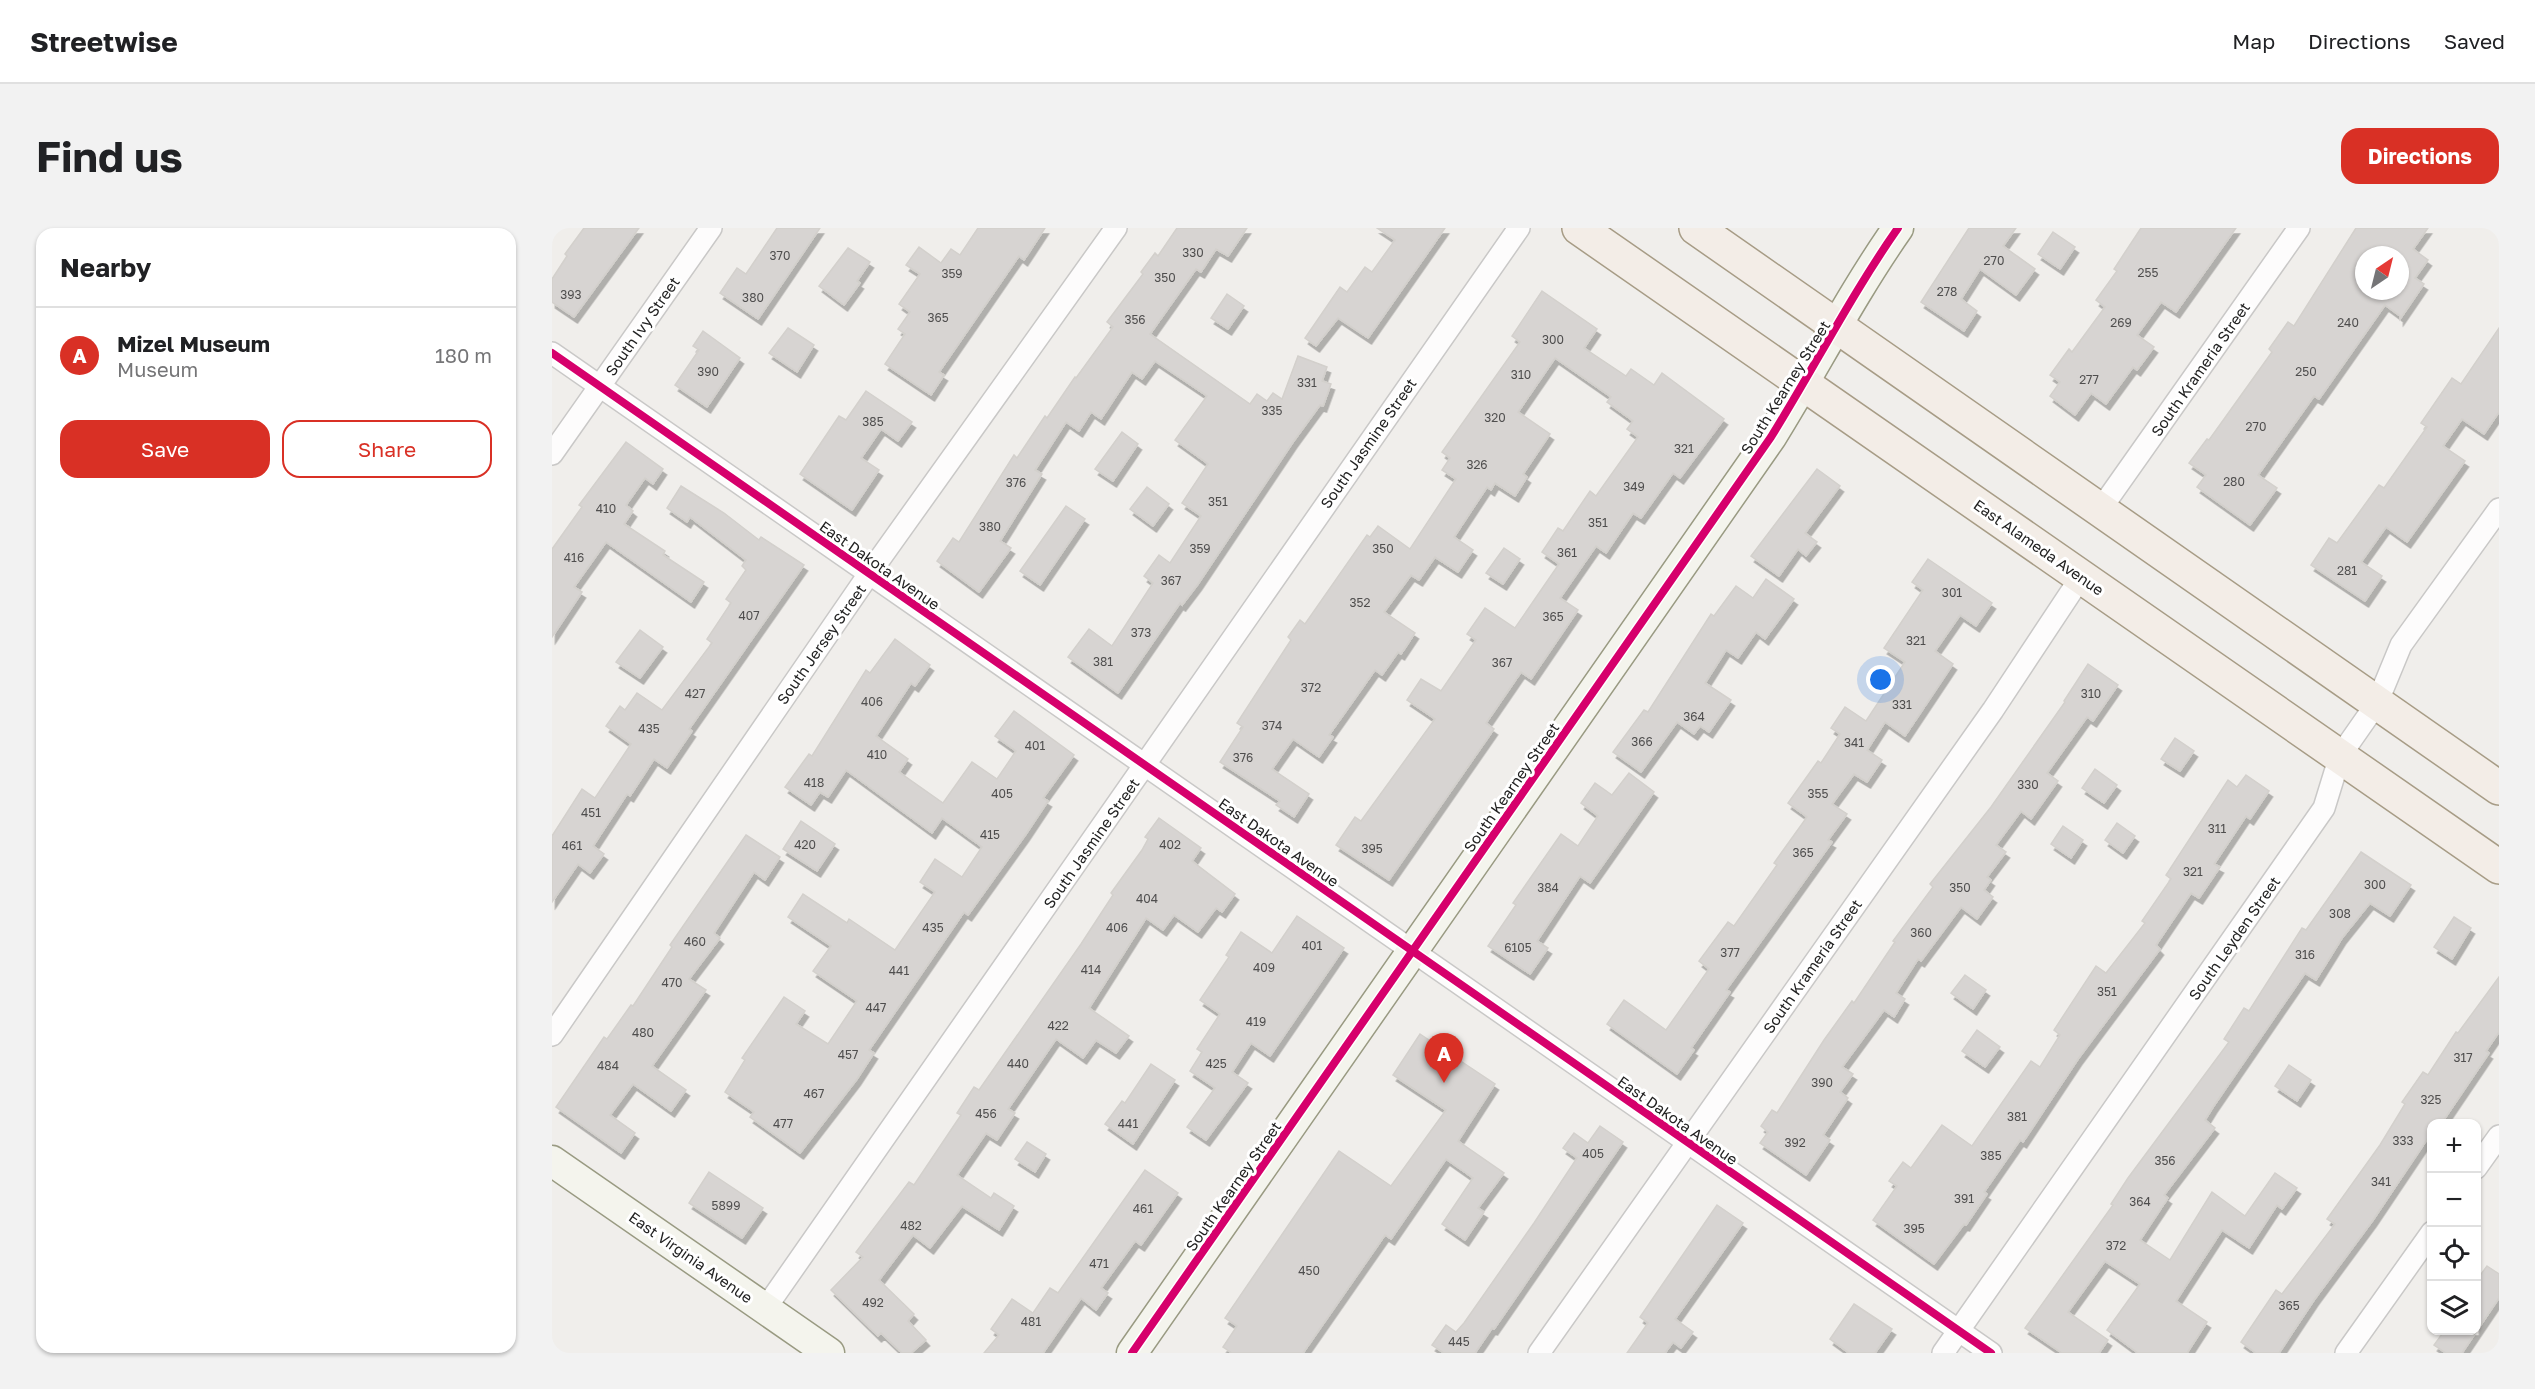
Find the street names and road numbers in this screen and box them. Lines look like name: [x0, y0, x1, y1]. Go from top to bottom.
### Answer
street label: South Ivy Street: [601, 273, 683, 379]
street label: South Krameria Street: [2147, 298, 2253, 440]
street label: South Kearney Street: [1737, 317, 1833, 457]
street label: South Jasmine Street: [1316, 374, 1420, 512]
street label: East Alameda Avenue: [1971, 495, 2108, 599]
street label: East Dakota Avenue: [816, 517, 944, 613]
street label: South Jersey Street: [773, 580, 869, 708]
street label: South Kearney Street: [1459, 719, 1563, 855]
street label: South Jasmine Street: [1039, 774, 1143, 912]
street label: East Dakota Avenue: [1215, 794, 1343, 890]
street label: South Leyden Street: [2185, 873, 2283, 1003]
street label: South Krameria Street: [1759, 895, 1865, 1037]
street label: East Dakota Avenue: [1614, 1072, 1742, 1168]
street label: South Kearney Street: [1181, 1118, 1285, 1254]
street label: East Virginia Avenue: [626, 1208, 756, 1307]

